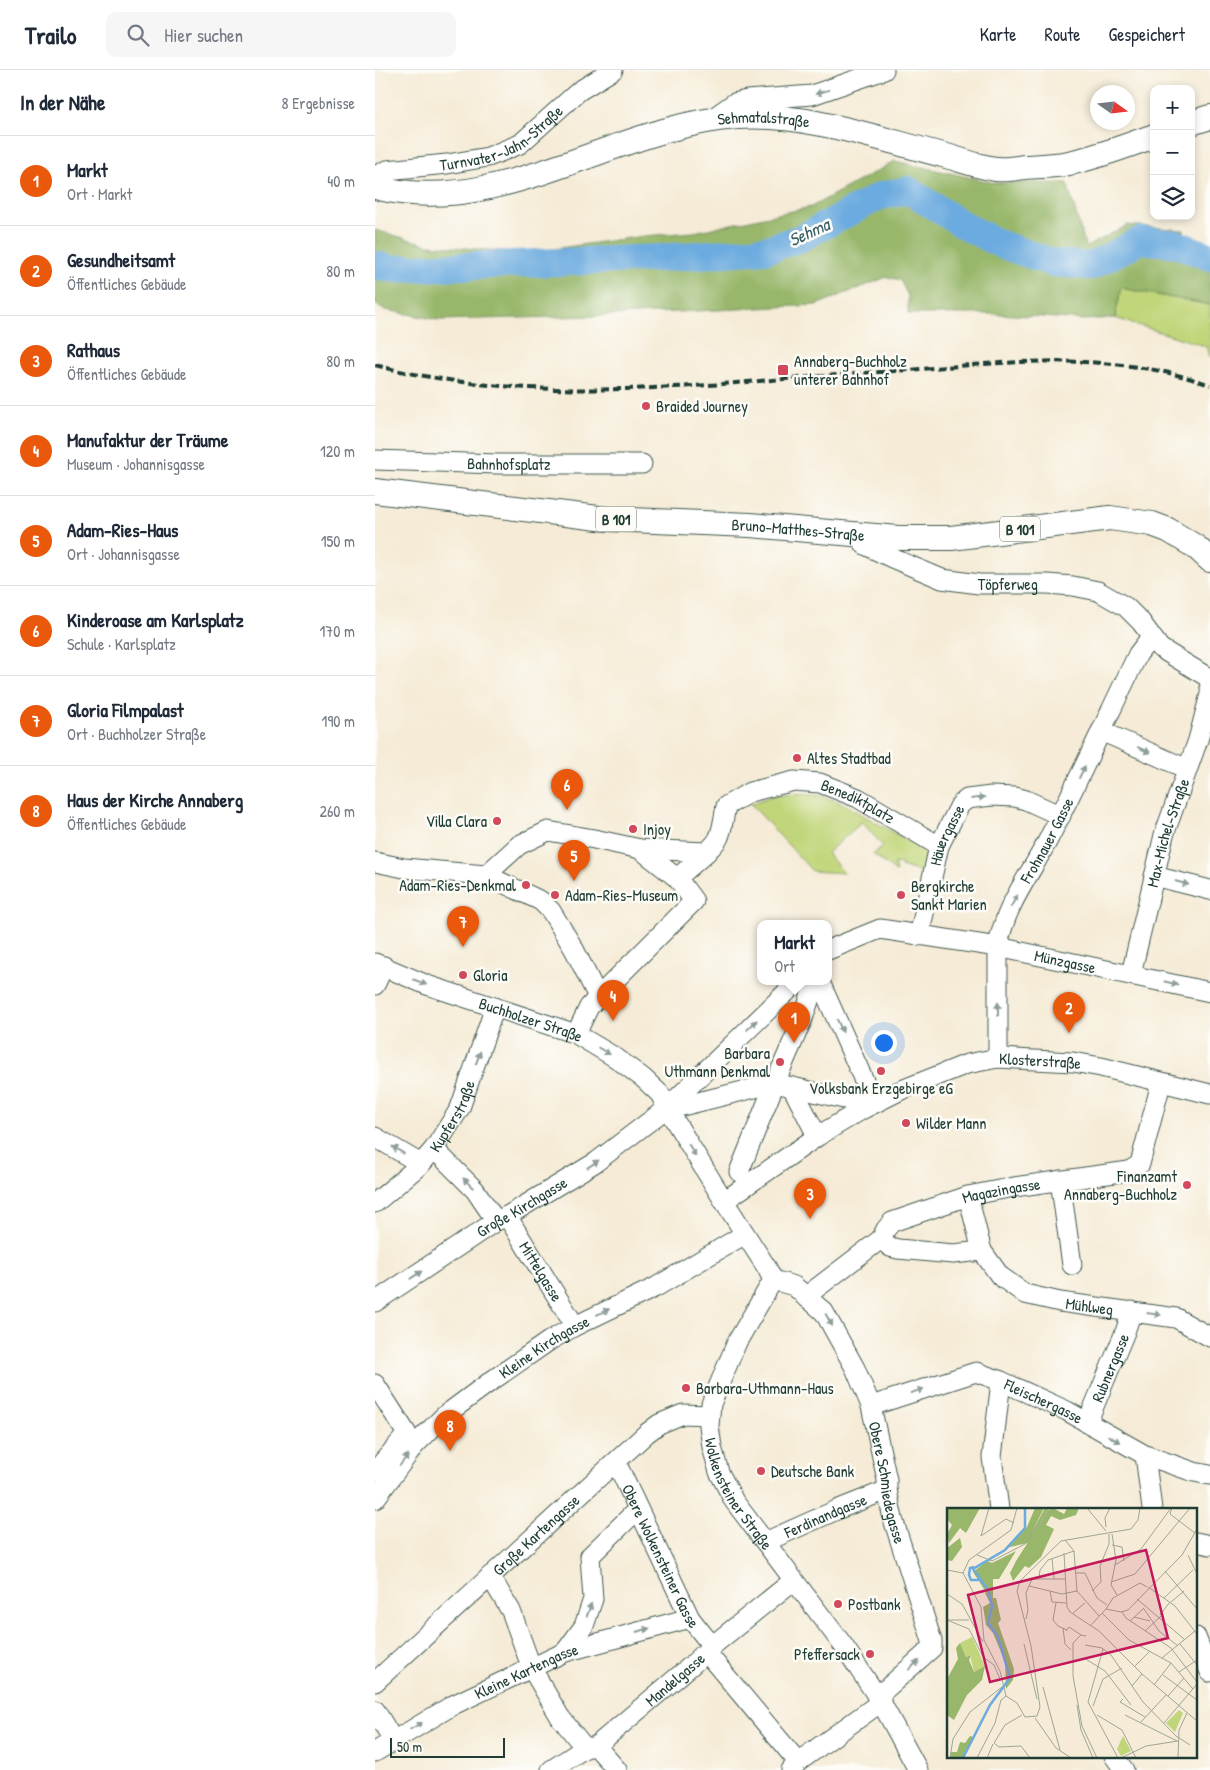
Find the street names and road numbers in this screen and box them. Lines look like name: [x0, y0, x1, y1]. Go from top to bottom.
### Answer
street label: Turnvater-Jahn-Straße: [439, 99, 568, 176]
street label: Sehmatalstraße: [716, 106, 812, 133]
street label: Bahnhofsplatz: [467, 452, 551, 475]
road number: B 101: [596, 506, 636, 532]
street label: Bruno-Matthes-Straße: [731, 513, 866, 546]
road number: B 101: [1000, 516, 1040, 542]
street label: Töpferweg: [978, 573, 1038, 595]
street label: Benediktplatz: [818, 774, 899, 828]
street label: Max-Michel-Straße: [1141, 775, 1195, 889]
street label: Frohnauer Gasse: [1014, 793, 1079, 888]
street label: Häuergasse: [924, 800, 970, 868]
street label: Münzgasse: [1032, 944, 1098, 979]
street label: Buchholzer Straße: [476, 992, 588, 1047]
street label: Klosterstraße: [999, 1047, 1084, 1074]
street label: Kupferstraße: [424, 1077, 480, 1156]
street label: Große Kirchgasse: [472, 1171, 572, 1242]
street label: Magazingasse: [959, 1172, 1042, 1208]
street label: Mittelgasse: [514, 1237, 568, 1306]
street label: Mühlweg: [1064, 1292, 1115, 1320]
street label: Kleine Kirchgasse: [494, 1310, 593, 1384]
street label: Rubnergasse: [1086, 1330, 1134, 1405]
street label: Fleischergasse: [1000, 1373, 1087, 1429]
street label: Obere Schmiedegasse: [864, 1420, 911, 1547]
street label: Wolkensteiner Straße: [700, 1436, 778, 1555]
street label: Obere Wolkensteiner Gasse: [617, 1480, 705, 1633]
street label: Ferdinandgasse: [780, 1488, 870, 1543]
street label: Große Kartengasse: [487, 1489, 585, 1580]
street label: Kleine Kartengasse: [471, 1638, 581, 1704]
street label: Mandelgasse: [640, 1647, 710, 1711]

